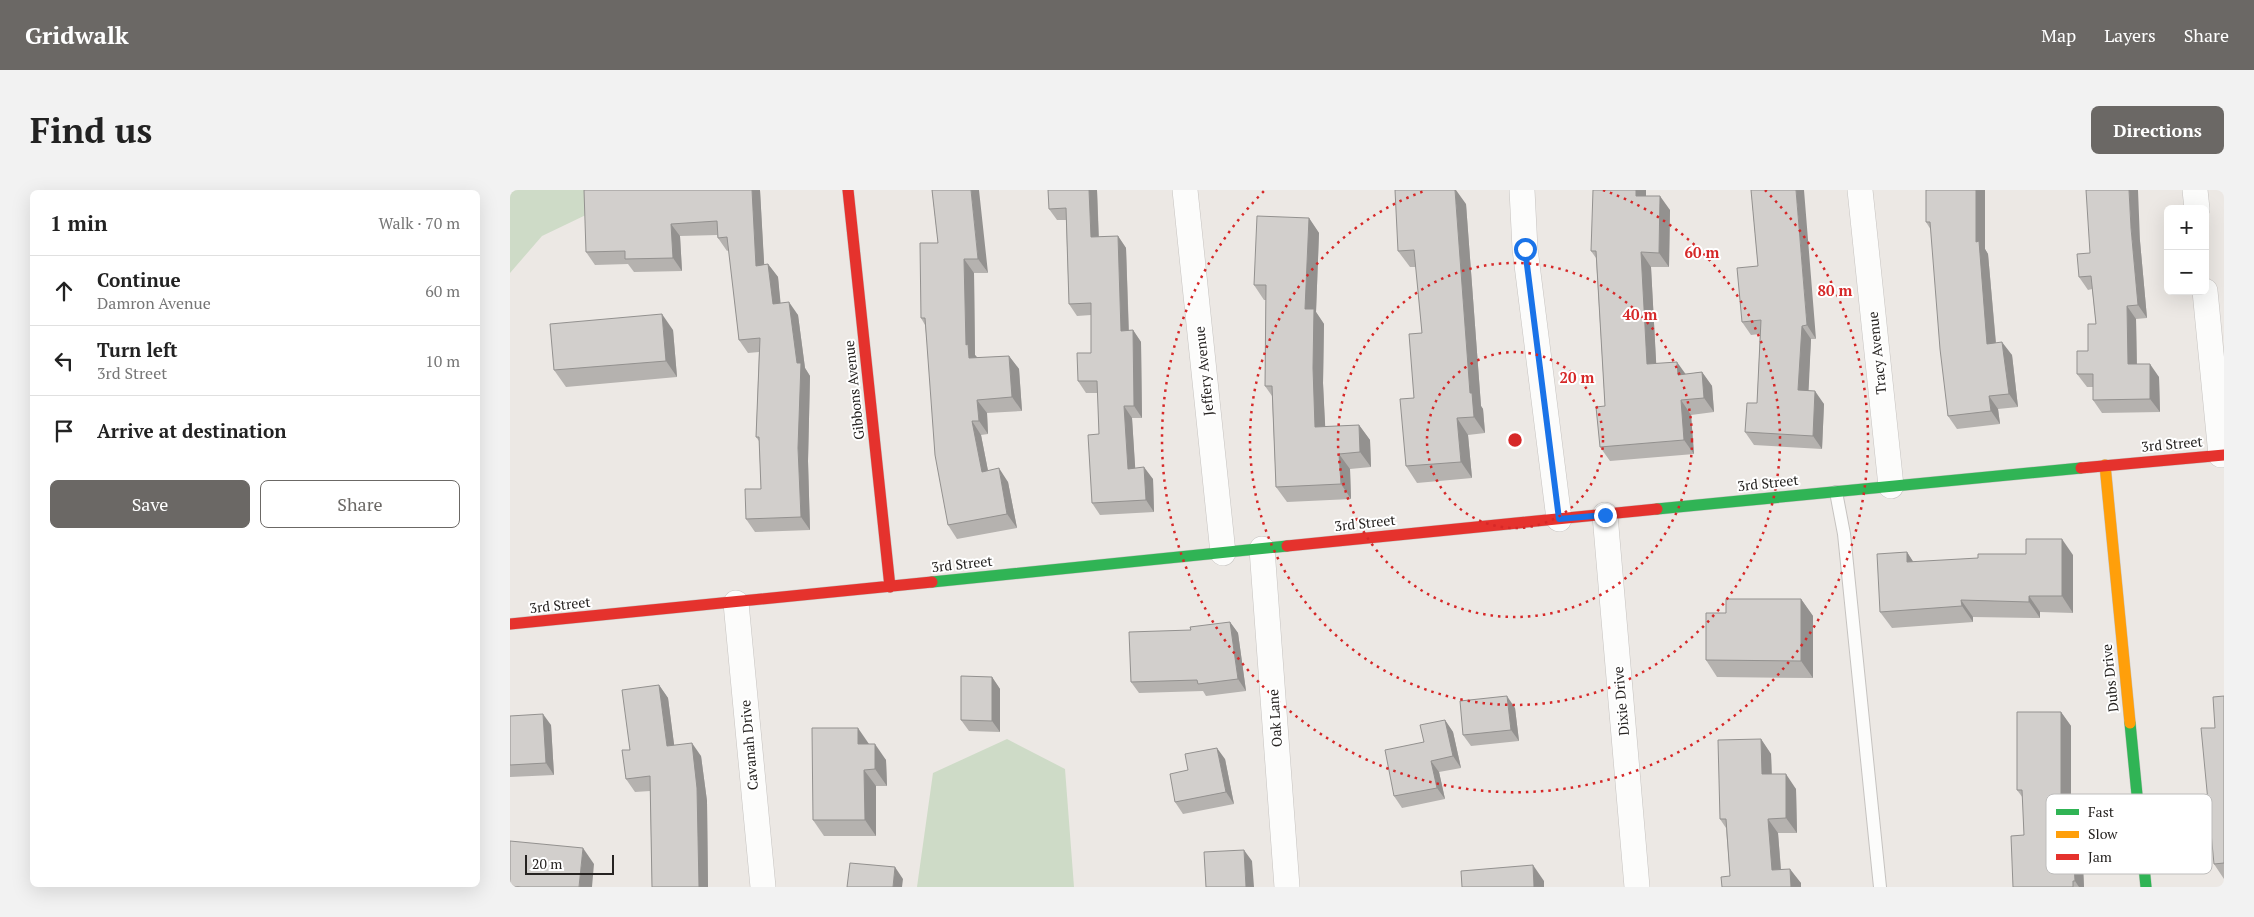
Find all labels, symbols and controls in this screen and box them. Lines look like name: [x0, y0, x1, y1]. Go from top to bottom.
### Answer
text: Gridwalk: [25, 19, 129, 51]
text: Map: [2041, 23, 2076, 47]
text: Layers: [2104, 23, 2156, 47]
text: Share: [2184, 23, 2229, 47]
button: Directions: [2091, 106, 2224, 154]
text: Find us: [30, 107, 152, 153]
map controls: [2164, 205, 2209, 295]
button: +: [2164, 205, 2209, 250]
text: 1 min: [50, 209, 107, 237]
text: Walk · 70 m: [379, 212, 460, 234]
route start: [1514, 238, 1537, 261]
text: 60 m: [1685, 242, 1720, 262]
button: −: [2164, 250, 2209, 295]
text: Continue: [97, 267, 181, 292]
icon: ahead: [50, 277, 78, 305]
text: 60 m: [425, 280, 460, 302]
text: 80 m: [1818, 280, 1853, 300]
text: Damron Avenue: [97, 292, 211, 314]
text: 40 m: [1623, 304, 1658, 324]
street label: Tracy Avenue: [1863, 311, 1890, 395]
street label: Jeffery Avenue: [1189, 325, 1218, 417]
text: Turn left: [97, 337, 178, 362]
street label: Gibbons Avenue: [839, 339, 868, 441]
icon: left: [50, 347, 78, 375]
text: 10 m: [425, 350, 460, 372]
text: 3rd Street: [97, 362, 167, 384]
text: 20 m: [1560, 367, 1595, 387]
icon: arrive: [50, 417, 78, 445]
text: Arrive at destination: [97, 418, 286, 443]
centre of rings: [1506, 431, 1524, 449]
street label: 3rd Street: [2141, 431, 2204, 456]
street label: 3rd Street: [1736, 470, 1800, 495]
button: Save: [50, 480, 250, 528]
button: Share: [260, 480, 460, 528]
route end: [1594, 504, 1617, 527]
street label: 3rd Street: [1333, 510, 1397, 535]
street label: 3rd Street: [930, 551, 994, 576]
street label: 3rd Street: [528, 592, 592, 617]
street label: Dubs Drive: [2096, 643, 2123, 713]
street label: Dixie Drive: [1608, 666, 1633, 736]
street label: Oak Lane: [1263, 688, 1286, 748]
street label: Cavanah Drive: [735, 699, 762, 791]
legend: [2046, 794, 2212, 874]
text: Fast: [2088, 802, 2115, 821]
text: Slow: [2088, 824, 2118, 843]
text: Jam: [2088, 847, 2112, 866]
scale bar: [525, 852, 614, 875]
text: 20 m: [532, 854, 562, 873]

